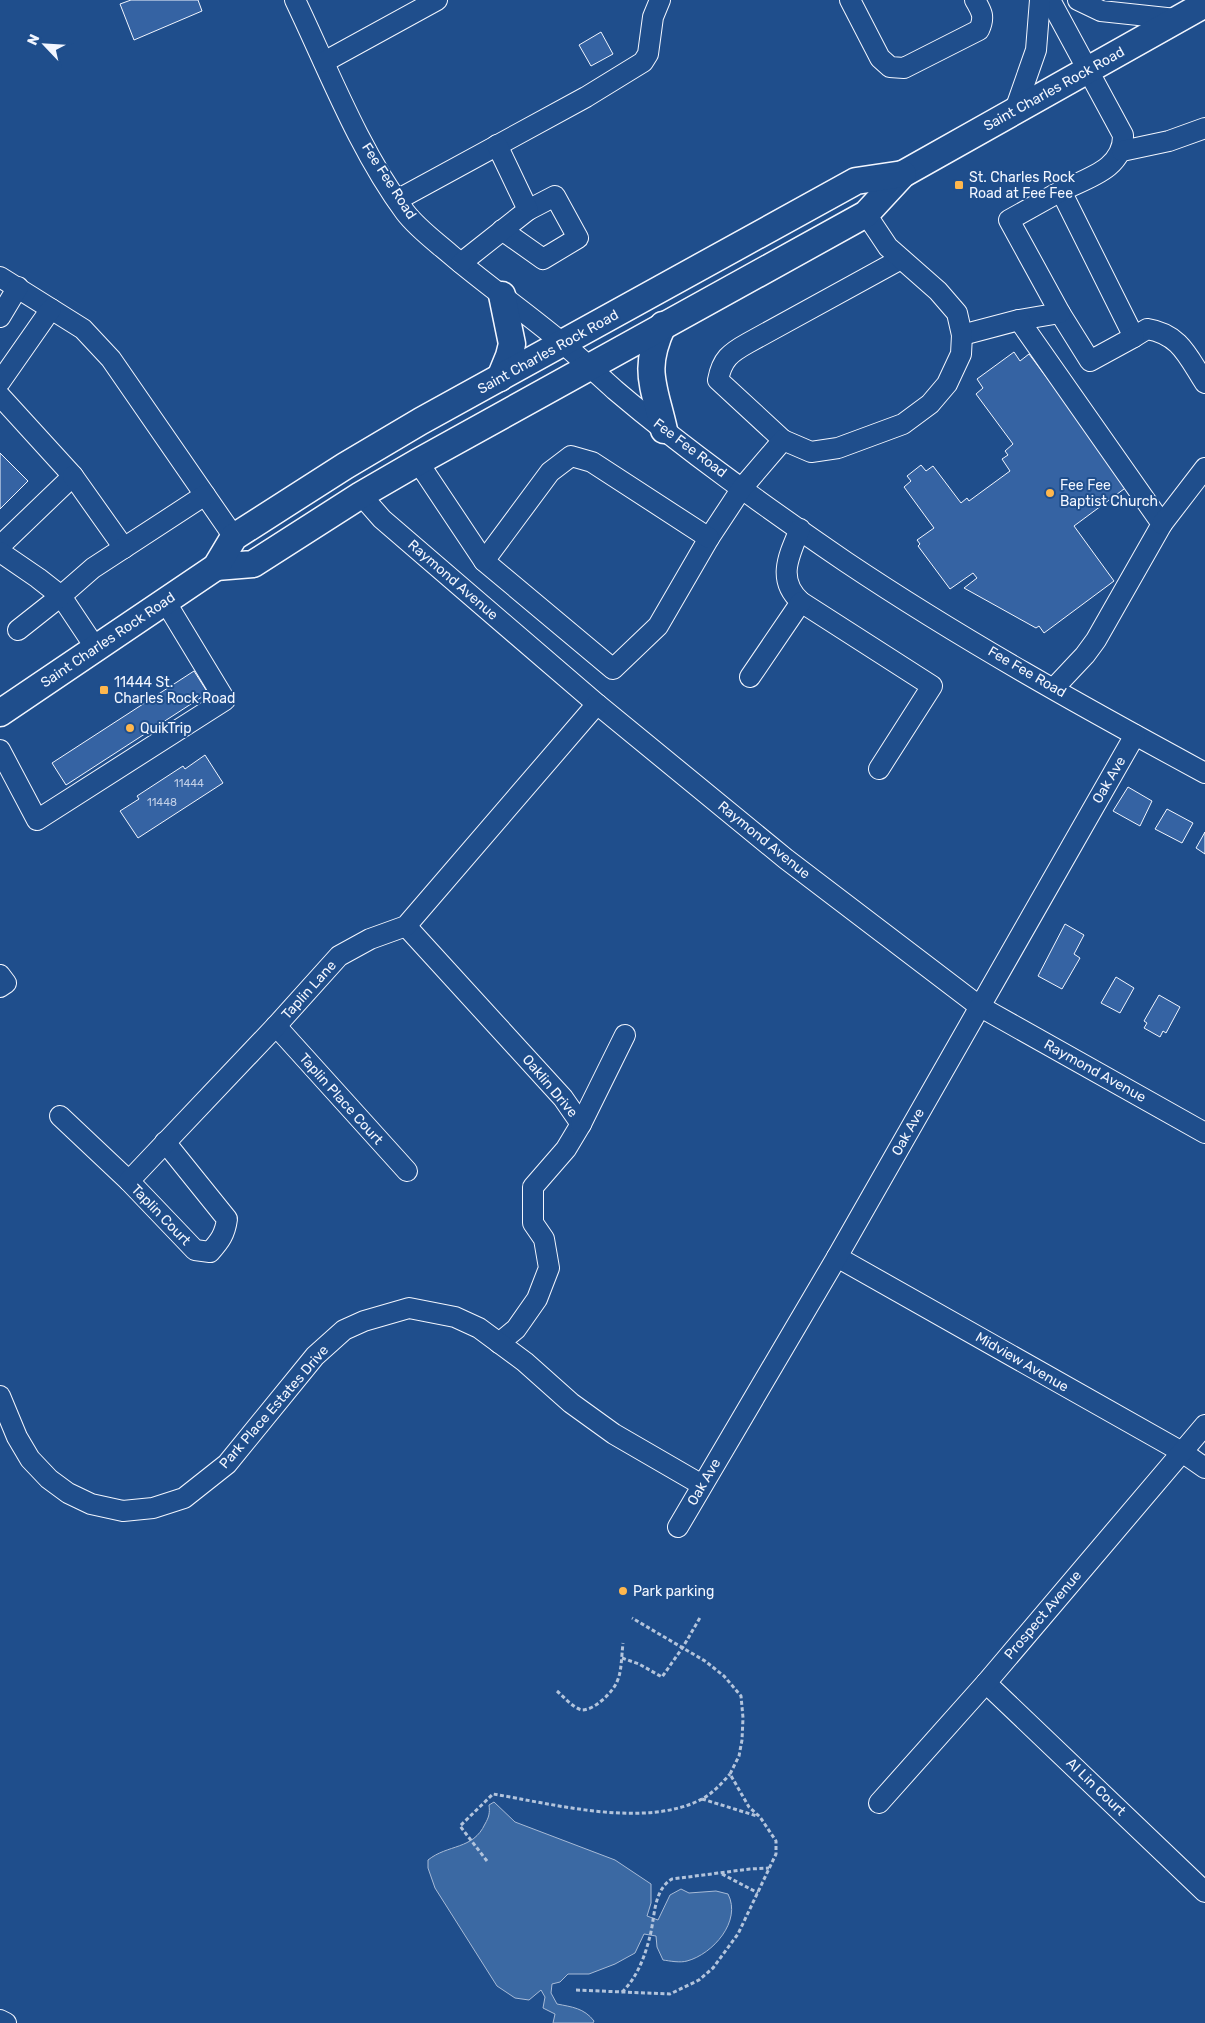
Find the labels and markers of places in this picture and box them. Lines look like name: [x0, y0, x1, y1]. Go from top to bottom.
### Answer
place label: St. Charles Rock Road at Fee Fee: [969, 169, 1076, 202]
marker: St. Charles Rock Road at Fee Fee: [953, 179, 965, 191]
place label: Fee Fee Baptist Church: [1060, 477, 1158, 510]
marker: Fee Fee Baptist Church: [1044, 487, 1056, 499]
place label: 11444 St. Charles Rock Road: [114, 674, 235, 707]
marker: 11444 St. Charles Rock Road: [98, 684, 110, 696]
place label: QuikTrip: [140, 720, 192, 737]
marker: QuikTrip: [124, 722, 136, 734]
place label: Park parking: [633, 1583, 714, 1600]
marker: Park parking: [617, 1585, 629, 1597]

